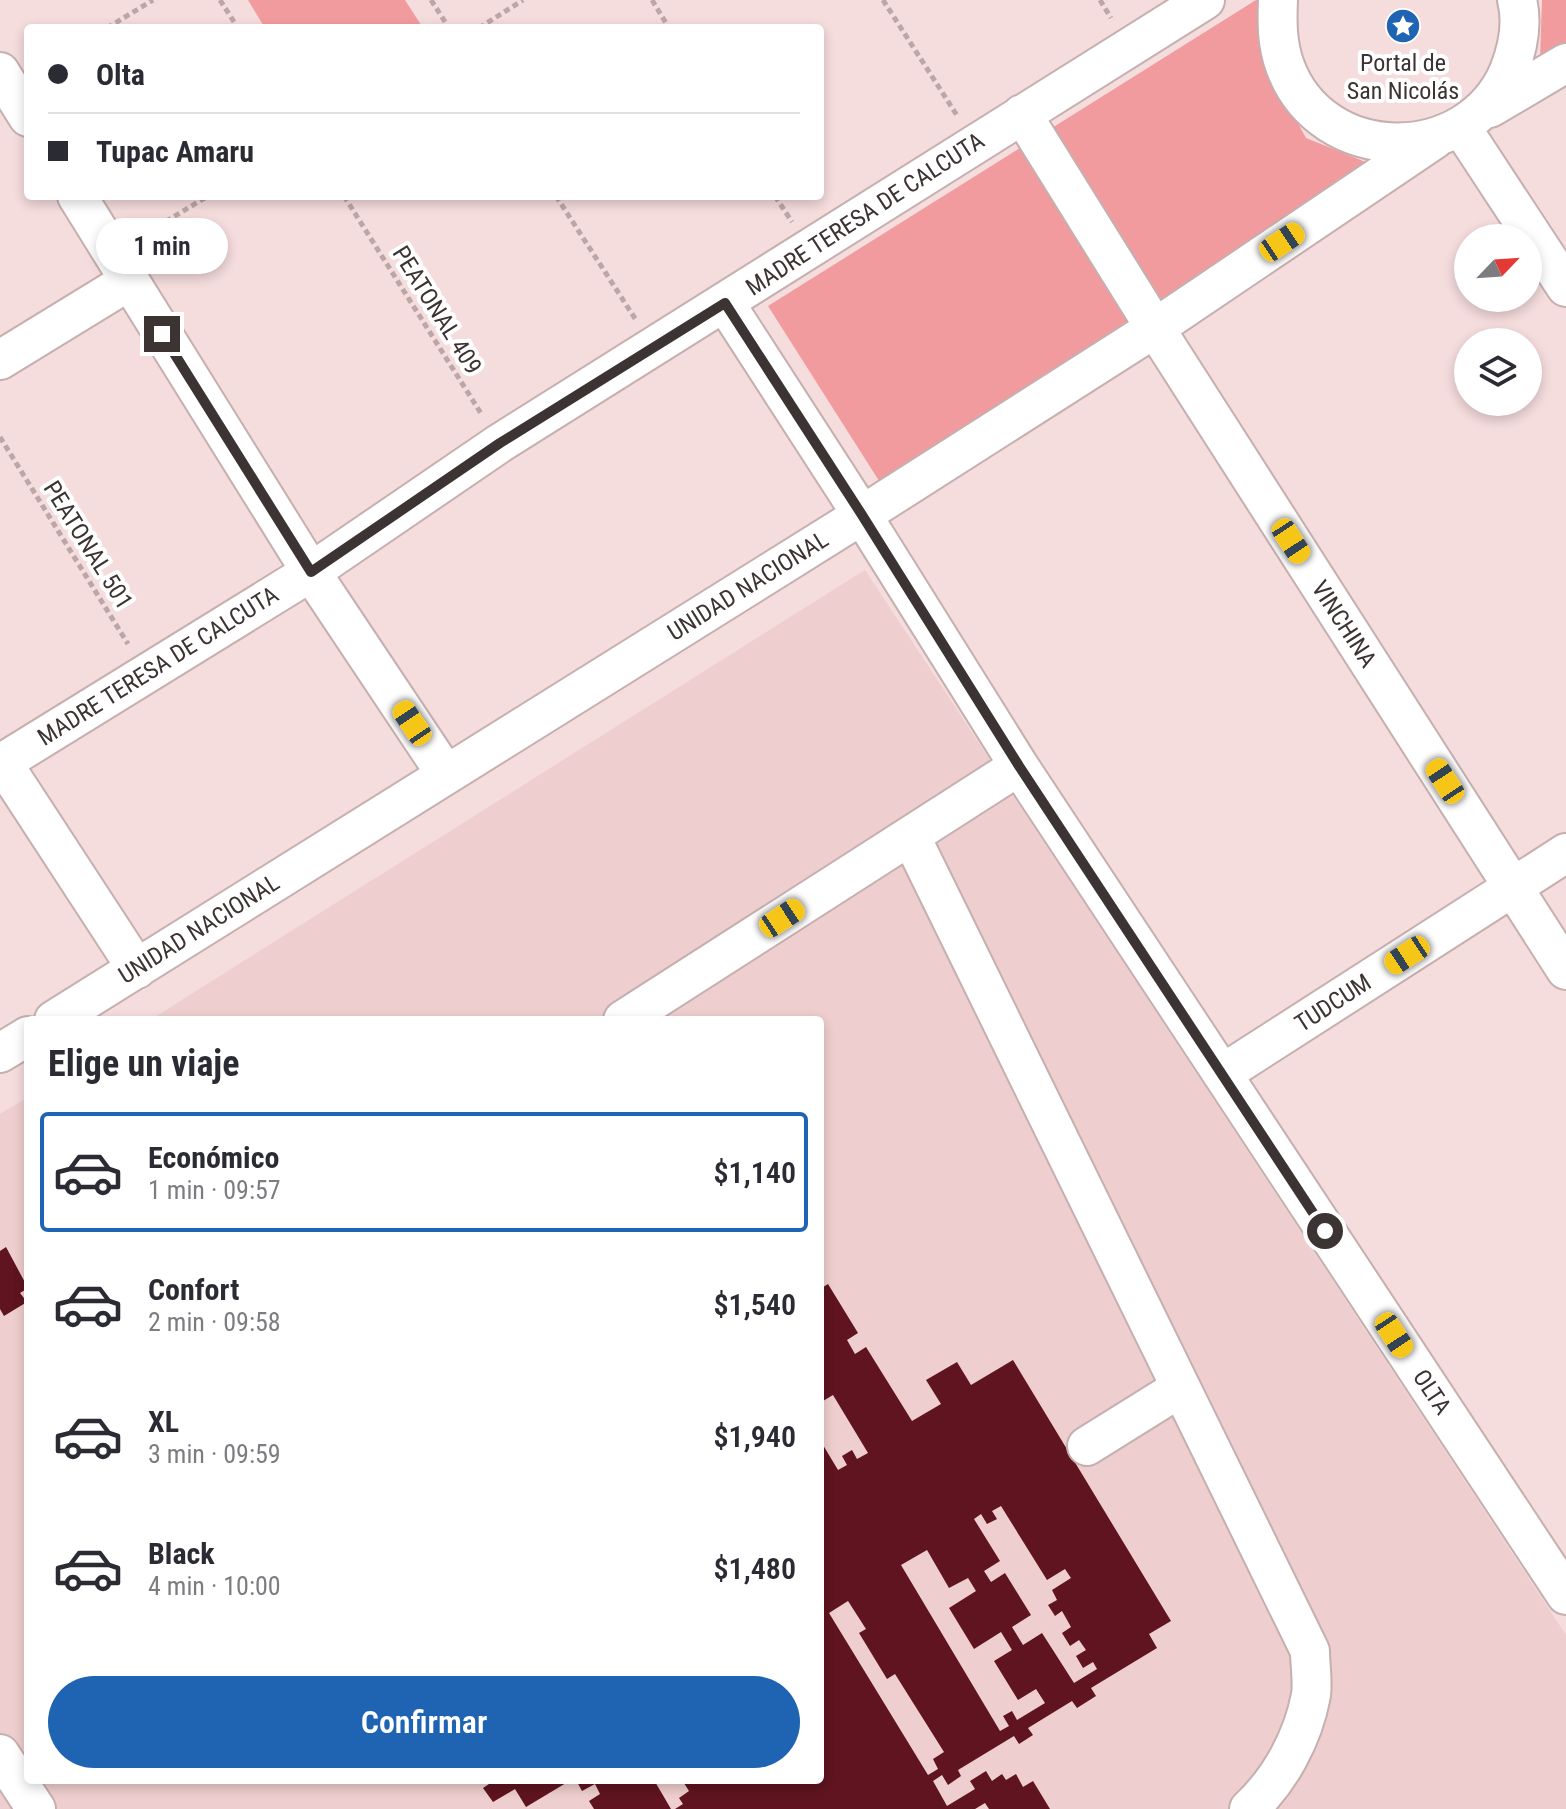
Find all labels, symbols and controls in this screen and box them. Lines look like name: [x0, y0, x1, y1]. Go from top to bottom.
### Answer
place icon: Portal de San Nicolás: [1384, 7, 1422, 45]
place label: Portal de San Nicolás: [1347, 49, 1459, 105]
text: Olta: [96, 57, 145, 92]
street label: MADRE TERESA DE CALCUTA: [741, 126, 989, 302]
text: Tupac Amaru: [96, 134, 254, 169]
callout: 1 min: [96, 218, 228, 274]
car: [1255, 219, 1309, 265]
north arrow: [1454, 224, 1542, 312]
map controls: [1454, 224, 1542, 416]
text: 1 min: [133, 231, 191, 261]
street label: PEATONAL 409: [387, 241, 487, 379]
route end: [144, 316, 180, 352]
button: layers: [1454, 328, 1542, 416]
street label: PEATONAL 501: [38, 476, 138, 614]
car: [1268, 514, 1314, 568]
street label: UNIDAD NACIONAL: [663, 525, 833, 647]
street label: VINCHINA: [1306, 575, 1382, 673]
street label: MADRE TERESA DE CALCUTA: [33, 580, 284, 752]
car: [389, 696, 435, 750]
car: [1422, 754, 1468, 808]
street label: UNIDAD NACIONAL: [114, 868, 284, 990]
car: [755, 895, 809, 941]
car: [1380, 932, 1434, 978]
street label: TUDCUM: [1290, 968, 1376, 1038]
text: Elige un viaje: [48, 1043, 239, 1085]
icon: car: [52, 1136, 124, 1208]
text: Económico: [148, 1140, 279, 1175]
text: $1,140: [714, 1155, 796, 1190]
text: 1 min · 09:57: [148, 1175, 281, 1205]
route start: [1307, 1213, 1343, 1249]
icon: car: [52, 1268, 124, 1340]
text: Confort: [148, 1272, 239, 1307]
text: $1,540: [714, 1287, 796, 1322]
text: 2 min · 09:58: [148, 1307, 281, 1337]
car: [1371, 1308, 1417, 1362]
street label: OLTA: [1407, 1364, 1457, 1420]
icon: car: [52, 1400, 124, 1472]
text: XL: [148, 1404, 179, 1439]
text: $1,940: [714, 1419, 796, 1454]
text: 3 min · 09:59: [148, 1439, 281, 1469]
icon: car: [52, 1532, 124, 1604]
text: Black: [148, 1536, 215, 1571]
text: $1,480: [714, 1551, 796, 1586]
text: 4 min · 10:00: [148, 1571, 281, 1601]
button: Confirmar: [48, 1676, 800, 1768]

